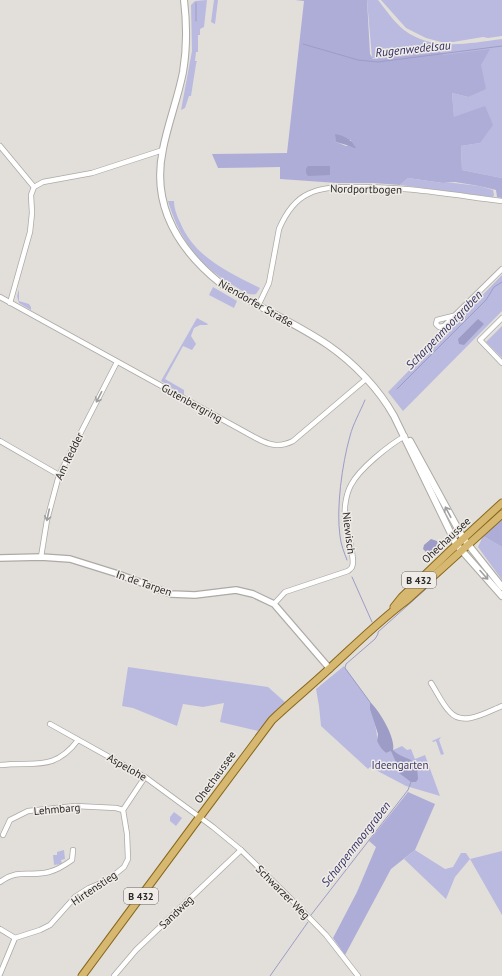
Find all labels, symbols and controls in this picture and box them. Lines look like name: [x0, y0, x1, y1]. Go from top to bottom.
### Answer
water label: Rugenwedelsau: [374, 37, 452, 60]
street label: Nordportbogen: [330, 181, 402, 197]
street label: Niendorfer Straße: [216, 276, 296, 330]
water label: Scharpenmoorgraben: [402, 287, 485, 372]
street label: Gutenbergring: [159, 380, 225, 426]
one-way arrow: [95, 390, 102, 402]
street label: Am Redder: [52, 430, 87, 482]
one-way arrow: [444, 506, 451, 518]
one-way arrow: [43, 509, 51, 522]
street label: Niewisch: [339, 511, 359, 555]
street label: Ohechaussee: [419, 514, 474, 566]
street label: In de Tarpen: [114, 567, 174, 599]
one-way arrow: [479, 570, 488, 580]
road number: B 432: [402, 572, 436, 588]
street label: Ohechaussee: [191, 748, 239, 806]
street label: Aspelohe: [105, 750, 150, 784]
park label: Ideengarten: [372, 758, 428, 772]
water label: Scharpenmoorgraben: [318, 798, 394, 889]
street label: Lehmbarg: [33, 800, 81, 818]
street label: Schwarzer Weg: [253, 862, 313, 922]
street label: Hirtenstieg: [68, 868, 120, 908]
road number: B 432: [124, 888, 158, 904]
street label: Sandweg: [156, 892, 196, 932]

